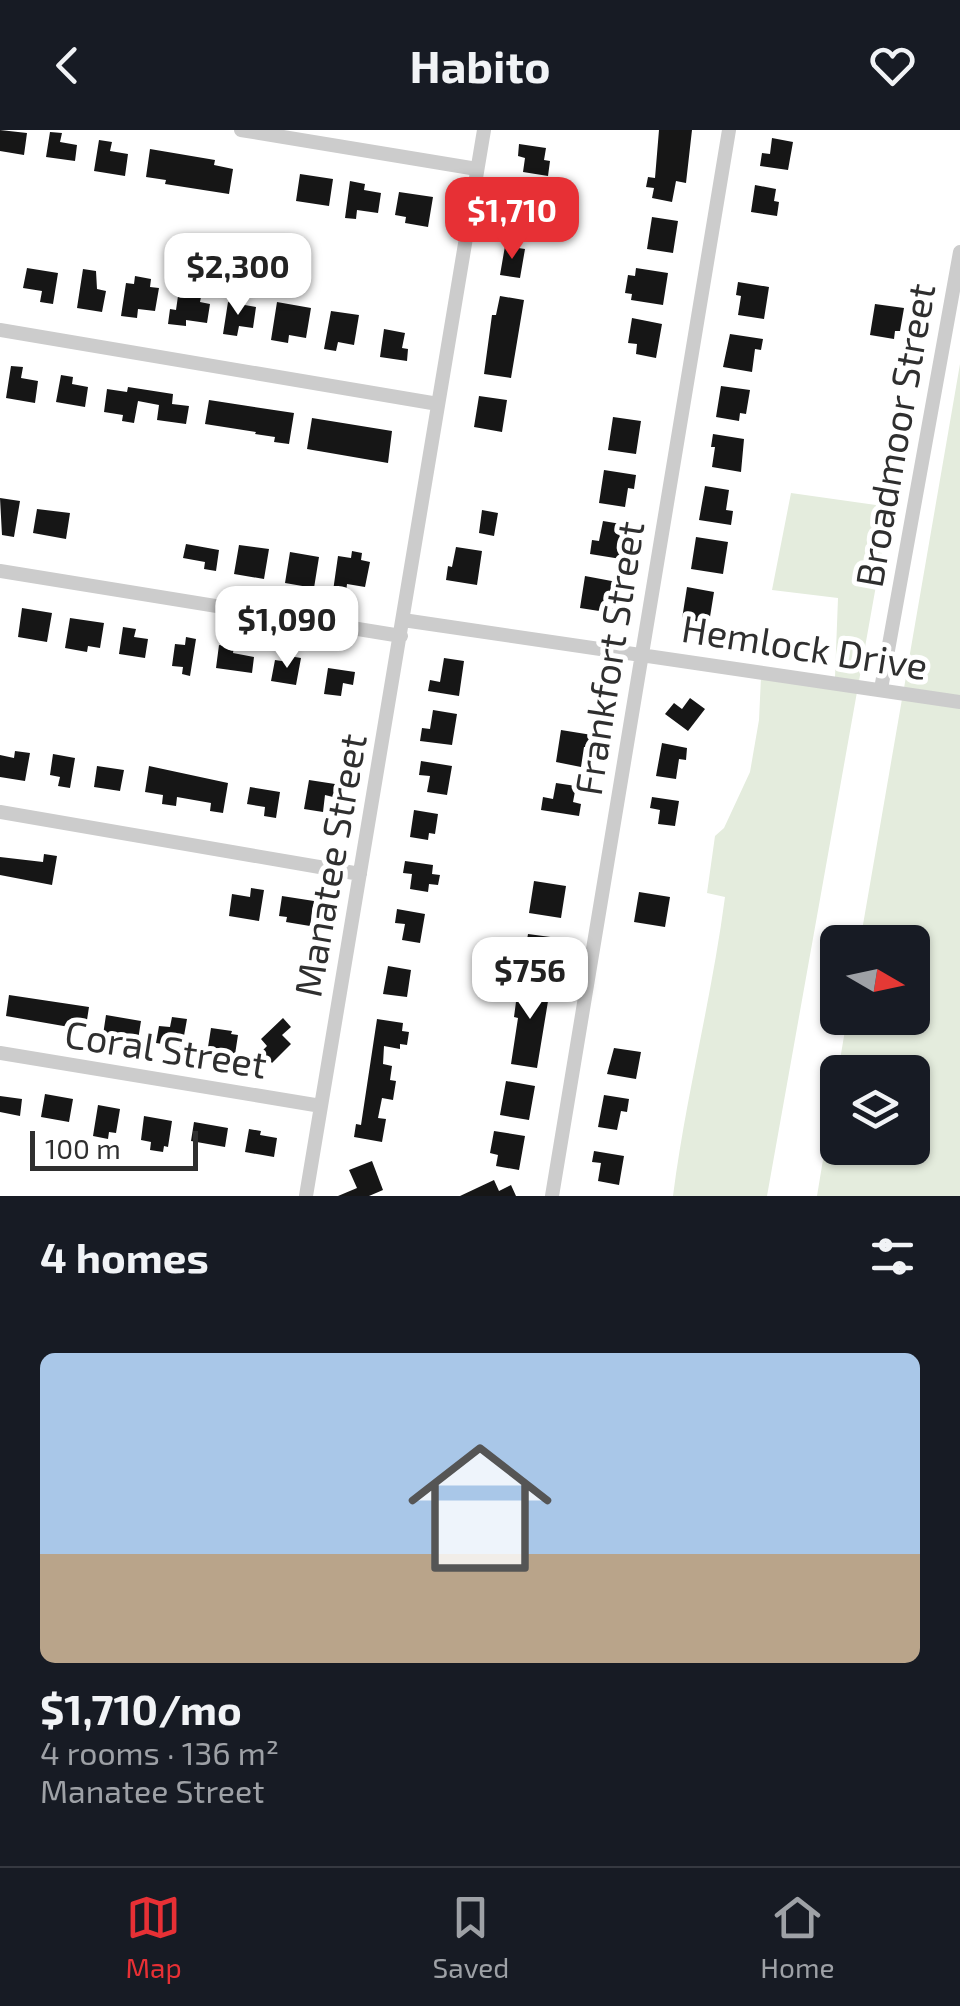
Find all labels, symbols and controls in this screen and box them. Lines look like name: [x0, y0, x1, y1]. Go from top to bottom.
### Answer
icon: back: [40, 38, 95, 93]
text: Habito: [410, 38, 550, 92]
icon: heart: [865, 38, 920, 93]
pin: $1,710: [431, 177, 593, 262]
text: $1,710: [467, 190, 557, 228]
pin: $2,300: [157, 233, 319, 318]
text: $2,300: [186, 246, 290, 284]
street label: Broadmoor Street: [845, 280, 943, 590]
street label: Frankfort Street: [564, 518, 652, 798]
pin: $1,090: [206, 586, 368, 671]
text: $1,090: [237, 599, 337, 637]
street label: Hemlock Drive: [679, 604, 931, 688]
street label: Manatee Street: [283, 730, 375, 1000]
north arrow: [820, 925, 930, 1035]
map controls: [820, 925, 930, 1165]
pin: $756: [471, 937, 589, 1022]
text: $756: [494, 950, 566, 988]
street label: Coral Street: [62, 1009, 270, 1087]
button: layers: [820, 1055, 930, 1165]
scale bar: [30, 1126, 198, 1170]
text: 100 m: [45, 1131, 121, 1165]
icon: filters: [865, 1229, 920, 1284]
text: 4 homes: [40, 1231, 209, 1281]
icon: home: [390, 1418, 570, 1598]
text: $1,710/mo: [40, 1683, 242, 1733]
text: 4 rooms · 136 m²: [40, 1733, 279, 1771]
text: Manatee Street: [40, 1771, 264, 1809]
tab: Map: [125, 1890, 182, 1984]
tab: Saved: [433, 1890, 509, 1984]
tab: Home: [760, 1890, 835, 1984]

